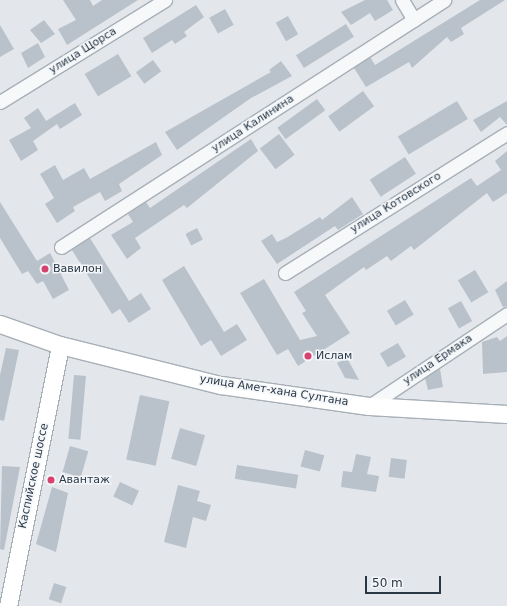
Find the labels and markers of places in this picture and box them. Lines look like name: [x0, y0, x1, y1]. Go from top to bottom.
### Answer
place label: Вавилон: [53, 262, 102, 276]
marker: Вавилон: [40, 264, 50, 274]
place label: Ислам: [316, 349, 352, 363]
marker: Ислам: [303, 351, 313, 361]
place label: Авантаж: [59, 473, 110, 487]
marker: Авантаж: [46, 475, 56, 485]

